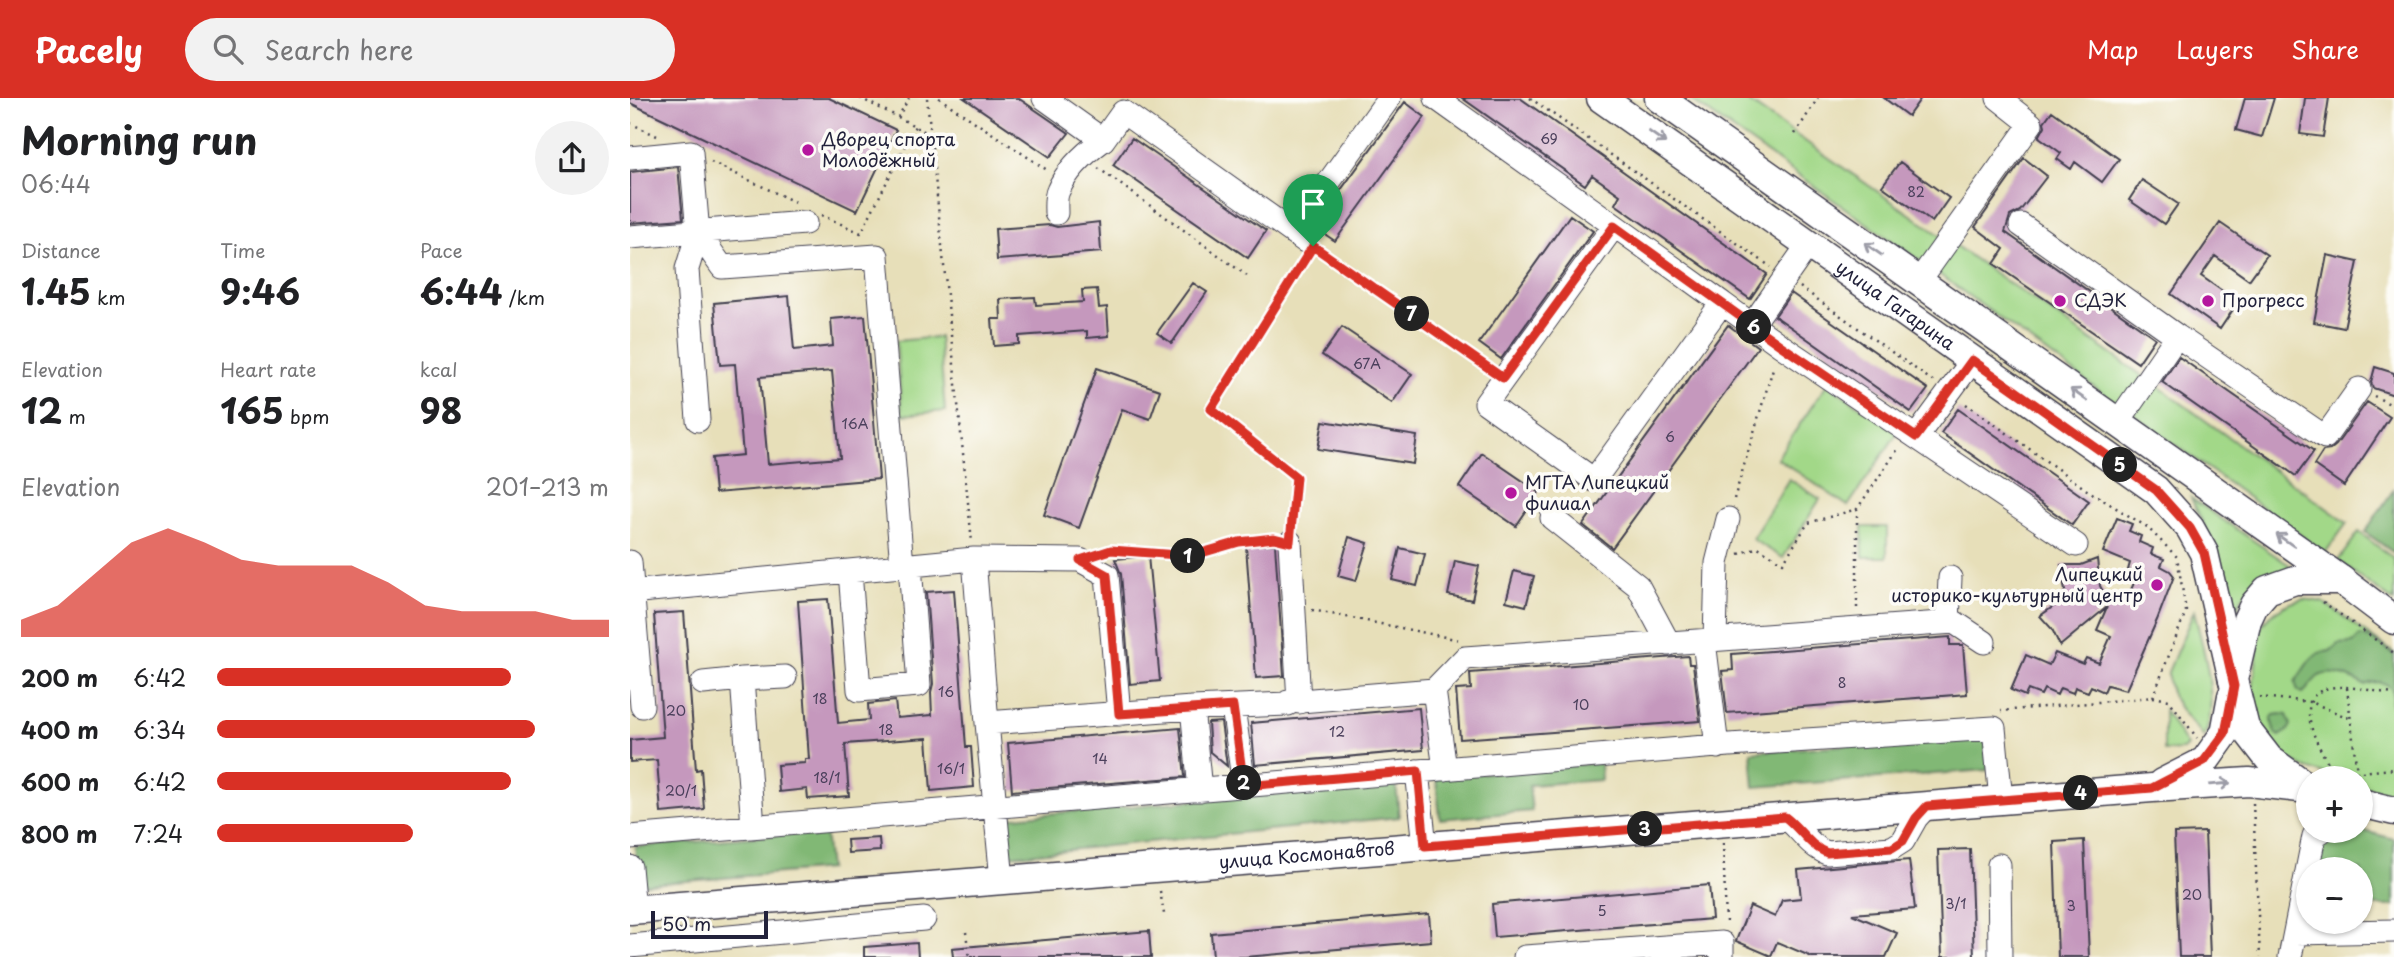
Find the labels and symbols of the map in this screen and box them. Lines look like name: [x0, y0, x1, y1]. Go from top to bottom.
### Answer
place label: Дворец спорта Молодёжный: [821, 125, 955, 173]
house number: 69: [1540, 128, 1558, 149]
one-way arrow: [1647, 130, 1666, 145]
marker: Дворец спорта Молодёжный: [800, 142, 816, 158]
pin: [1283, 174, 1343, 246]
house number: 82: [1907, 181, 1925, 202]
one-way arrow: [1864, 242, 1883, 256]
street label: улица Гагарина: [1831, 253, 1962, 356]
place label: СДЭК: [2074, 286, 2127, 313]
place label: Прогресс: [2222, 286, 2305, 313]
marker: СДЭК: [2052, 293, 2068, 309]
marker: Прогресс: [2200, 293, 2216, 309]
pin: 7: [1394, 296, 1430, 332]
pin: 6: [1736, 310, 1772, 344]
house number: 67А: [1353, 353, 1381, 374]
one-way arrow: [2070, 388, 2089, 402]
house number: 16А: [842, 413, 869, 434]
house number: 6: [1665, 426, 1675, 447]
pin: 5: [2102, 448, 2138, 482]
place label: МГТА Липецкий филиал: [1525, 468, 1669, 516]
marker: МГТА Липецкий филиал: [1503, 485, 1519, 501]
one-way arrow: [2276, 533, 2295, 547]
pin: 1: [1170, 538, 1206, 574]
place label: Липецкий историко-культурный центр: [1891, 560, 2143, 608]
marker: Липецкий историко-культурный центр: [2149, 577, 2165, 593]
house number: 8: [1838, 672, 1846, 693]
house number: 16: [938, 681, 954, 702]
house number: 18: [812, 688, 828, 709]
house number: 10: [1573, 694, 1589, 715]
house number: 20: [666, 700, 686, 721]
house number: 18: [878, 719, 894, 740]
house number: 12: [1329, 721, 1345, 742]
house number: 14: [1092, 748, 1108, 769]
house number: 16/1: [937, 758, 965, 779]
pin: 2: [1226, 766, 1262, 800]
house number: 18/1: [813, 767, 841, 788]
pin: 4: [2064, 776, 2098, 810]
one-way arrow: [2208, 777, 2231, 790]
house number: 20/1: [665, 780, 697, 801]
pin: 3: [1628, 812, 1662, 846]
street label: улица Космонавтов: [1218, 834, 1396, 875]
house number: 20: [2182, 884, 2202, 905]
house number: 3/1: [1945, 893, 1967, 914]
house number: 3: [2066, 895, 2076, 916]
house number: 5: [1597, 900, 1607, 921]
scale bar: [651, 908, 768, 940]

